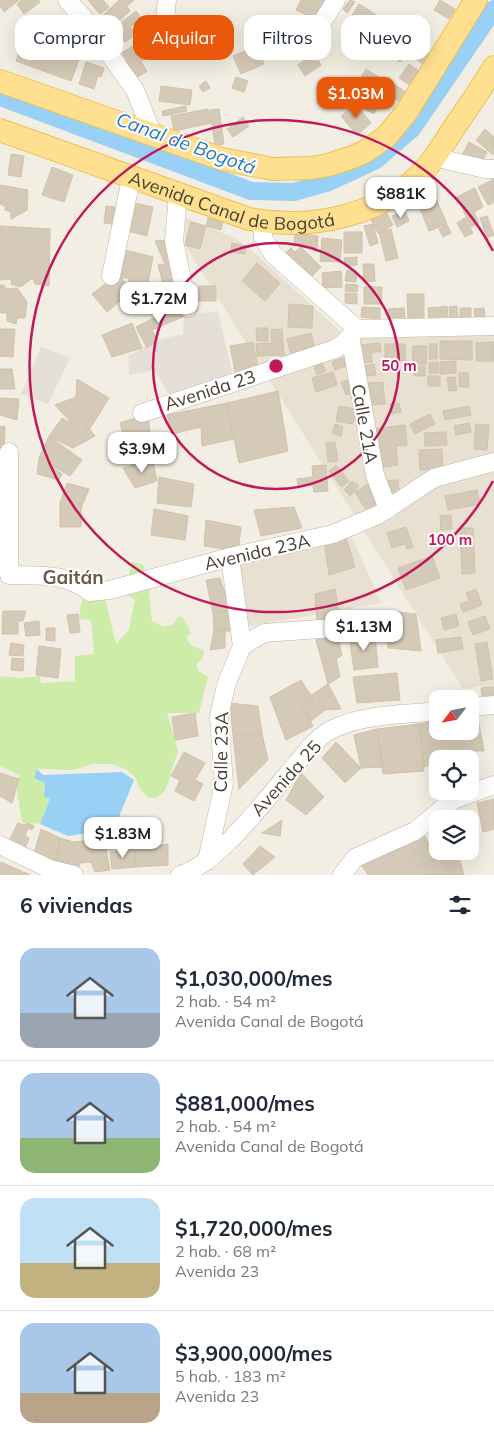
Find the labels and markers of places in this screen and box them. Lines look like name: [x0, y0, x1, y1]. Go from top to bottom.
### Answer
pin: $1.03M: [315, 76, 397, 119]
pin: $881K: [366, 176, 436, 219]
pin: $1.72M: [118, 282, 200, 324]
centre of rings: [267, 357, 285, 375]
pin: $3.9M: [107, 432, 177, 474]
pin: $1.13M: [323, 610, 405, 652]
pin: $1.83M: [82, 816, 164, 859]

